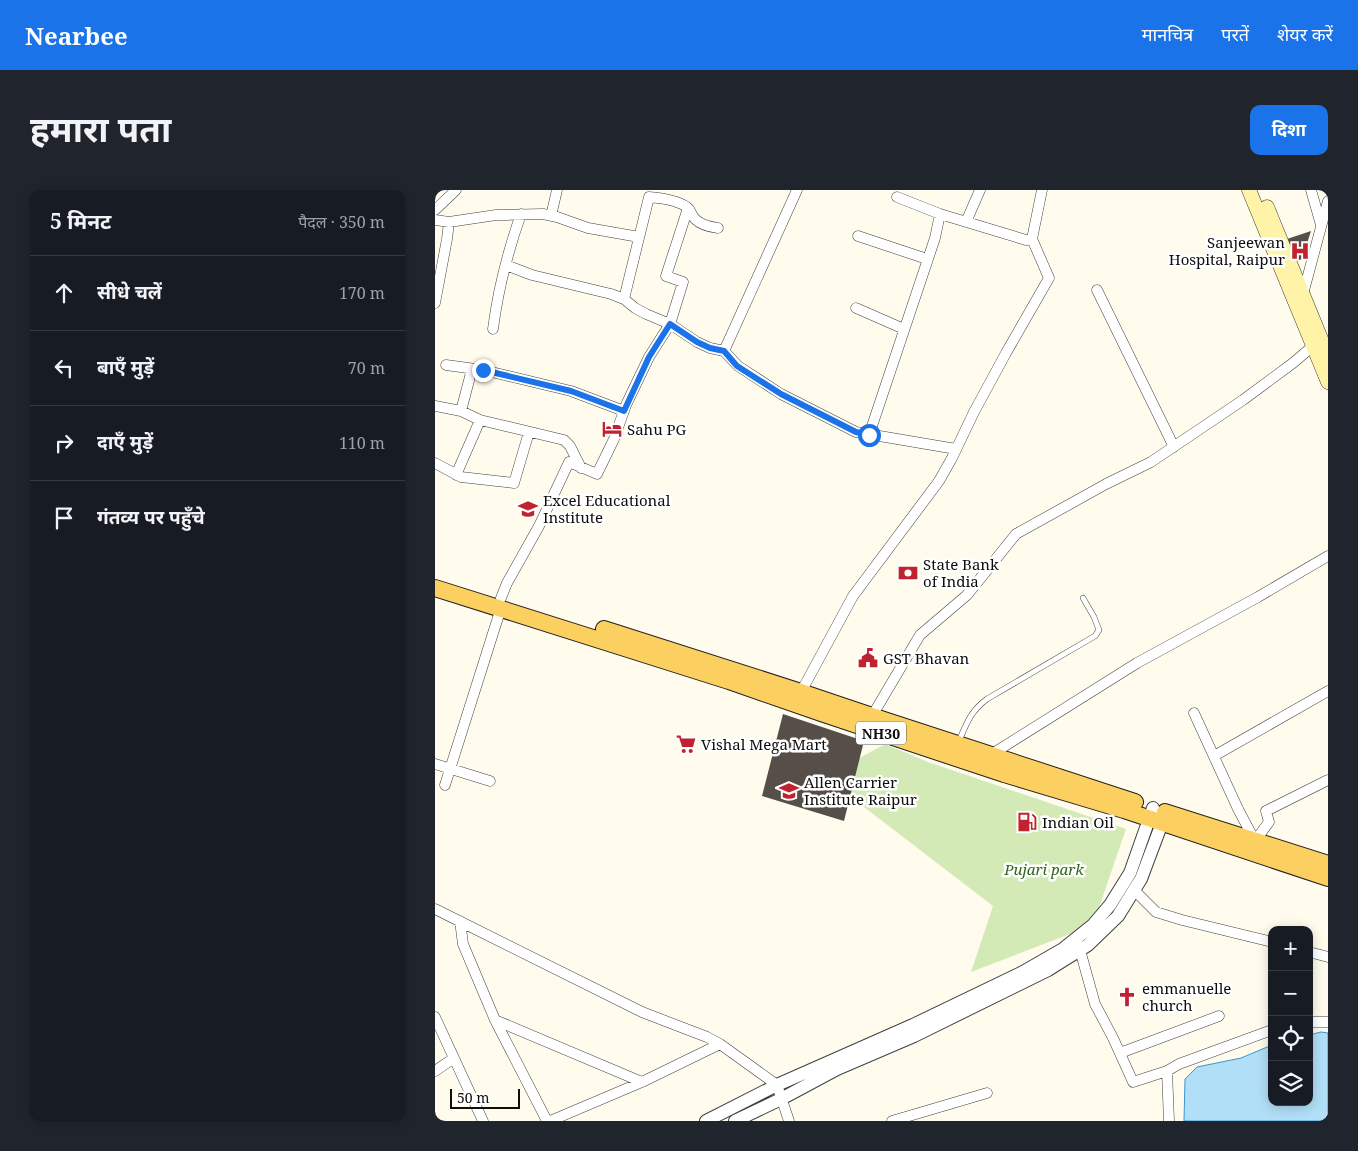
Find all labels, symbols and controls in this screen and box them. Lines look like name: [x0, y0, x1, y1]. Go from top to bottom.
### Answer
text: Nearbee: [25, 19, 128, 52]
text: मानचित्र: [1142, 22, 1193, 46]
text: परतें: [1221, 22, 1249, 46]
text: शेयर करें: [1277, 22, 1333, 46]
text: हमारा पता: [30, 105, 171, 152]
button: दिशा: [1250, 105, 1328, 155]
text: 5 मिनट: [50, 207, 111, 235]
text: पैदल · 350 m: [298, 211, 385, 233]
place label: Sanjeewan Hospital, Raipur: [1169, 232, 1285, 269]
hospital icon: Sanjeewan Hospital, Raipur: [1289, 240, 1311, 262]
icon: ahead: [50, 279, 78, 307]
text: सीधे चलें: [97, 279, 162, 305]
text: 170 m: [339, 282, 385, 304]
icon: left: [50, 354, 78, 382]
text: बाएँ मुड़ें: [97, 354, 154, 380]
text: 70 m: [348, 357, 385, 379]
route end: [472, 359, 495, 382]
hotel icon: Sahu PG: [601, 418, 623, 440]
place label: Sahu PG: [627, 419, 687, 439]
route start: [858, 424, 881, 447]
icon: right: [50, 429, 78, 457]
text: दाएँ मुड़ें: [97, 429, 153, 455]
text: 110 m: [339, 432, 385, 454]
place label: Excel Educational Institute: [543, 490, 671, 527]
school or university icon: Excel Educational Institute: [517, 498, 539, 520]
icon: arrive: [50, 504, 78, 532]
text: गंतव्य पर पहुँचे: [97, 504, 205, 530]
place label: State Bank of India: [923, 554, 999, 591]
bank icon: State Bank of India: [897, 562, 919, 584]
public building icon: GST Bhavan: [857, 647, 879, 669]
place label: GST Bhavan: [883, 648, 970, 668]
road number: NH30: [856, 722, 906, 744]
supermarket icon: Vishal Mega Mart: [675, 733, 697, 755]
place label: Vishal Mega Mart: [701, 734, 827, 754]
place label: Allen Carrier Institute Raipur: [804, 772, 917, 809]
school or university icon: Allen Carrier Institute Raipur: [778, 780, 800, 802]
fuel station icon: Indian Oil: [1016, 811, 1038, 833]
place label: Indian Oil: [1042, 812, 1114, 832]
park label: Pujari park: [1003, 859, 1084, 879]
map controls: [1268, 926, 1313, 1106]
button: +: [1268, 926, 1313, 971]
button: −: [1268, 971, 1313, 1016]
place label: emmanuelle church: [1142, 978, 1231, 1015]
church icon: emmanuelle church: [1116, 986, 1138, 1008]
button: locate: [1268, 1016, 1313, 1061]
button: layers: [1268, 1061, 1313, 1106]
scale bar: [450, 1086, 520, 1109]
text: 50 m: [457, 1088, 490, 1107]

